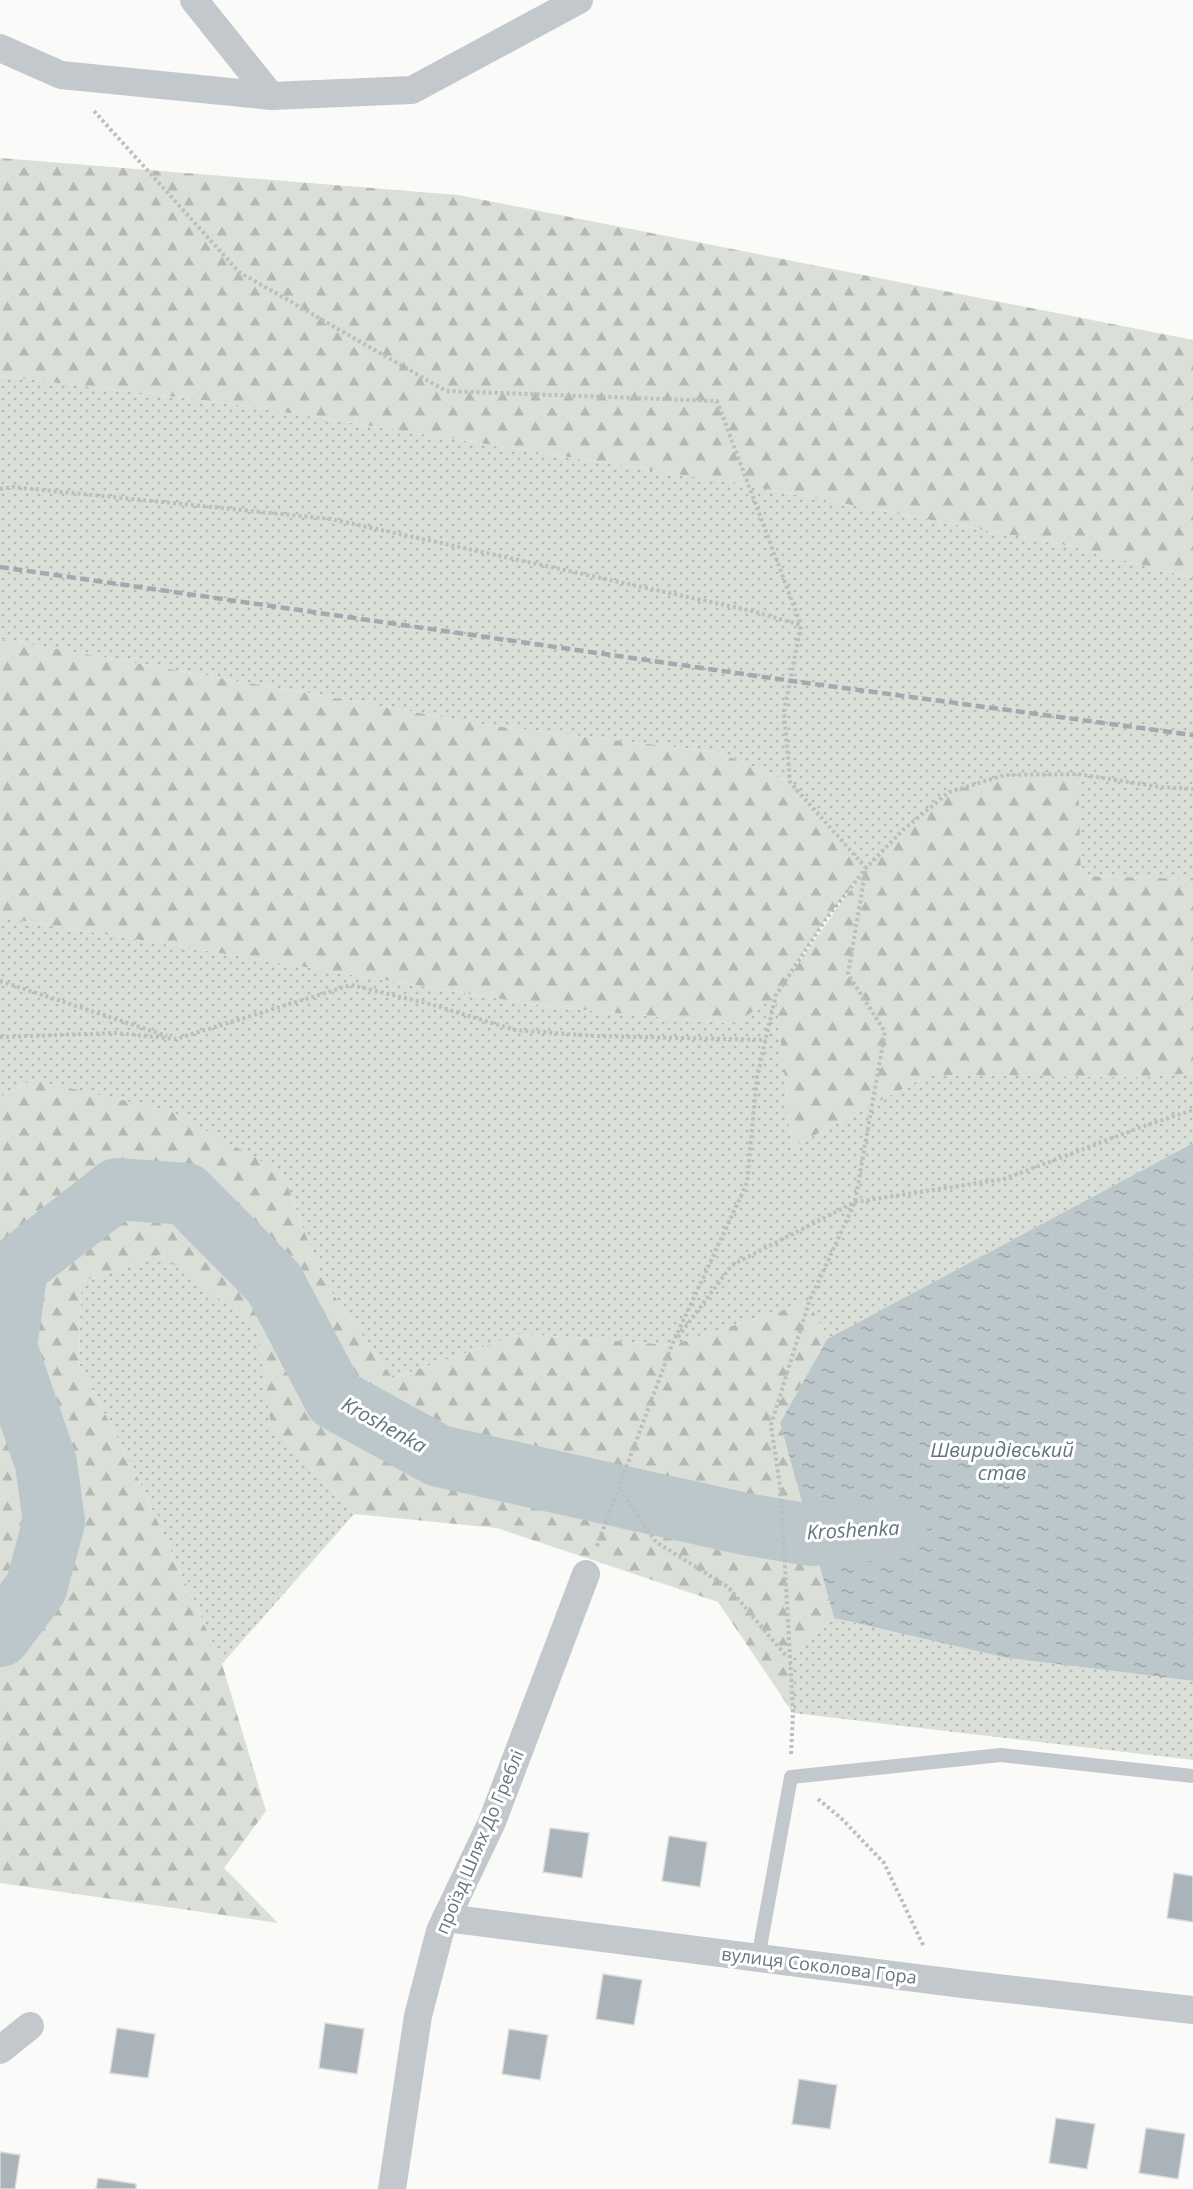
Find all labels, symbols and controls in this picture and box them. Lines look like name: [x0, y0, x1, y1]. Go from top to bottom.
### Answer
water label: Kroshenka: [337, 1390, 431, 1459]
water label: Швиридівський став: [930, 1436, 1074, 1486]
water label: Kroshenka: [806, 1514, 900, 1545]
street label: проїзд Шлях До Греблі: [429, 1746, 529, 1937]
street label: вулиця Соколова Гора: [720, 1941, 918, 1989]

